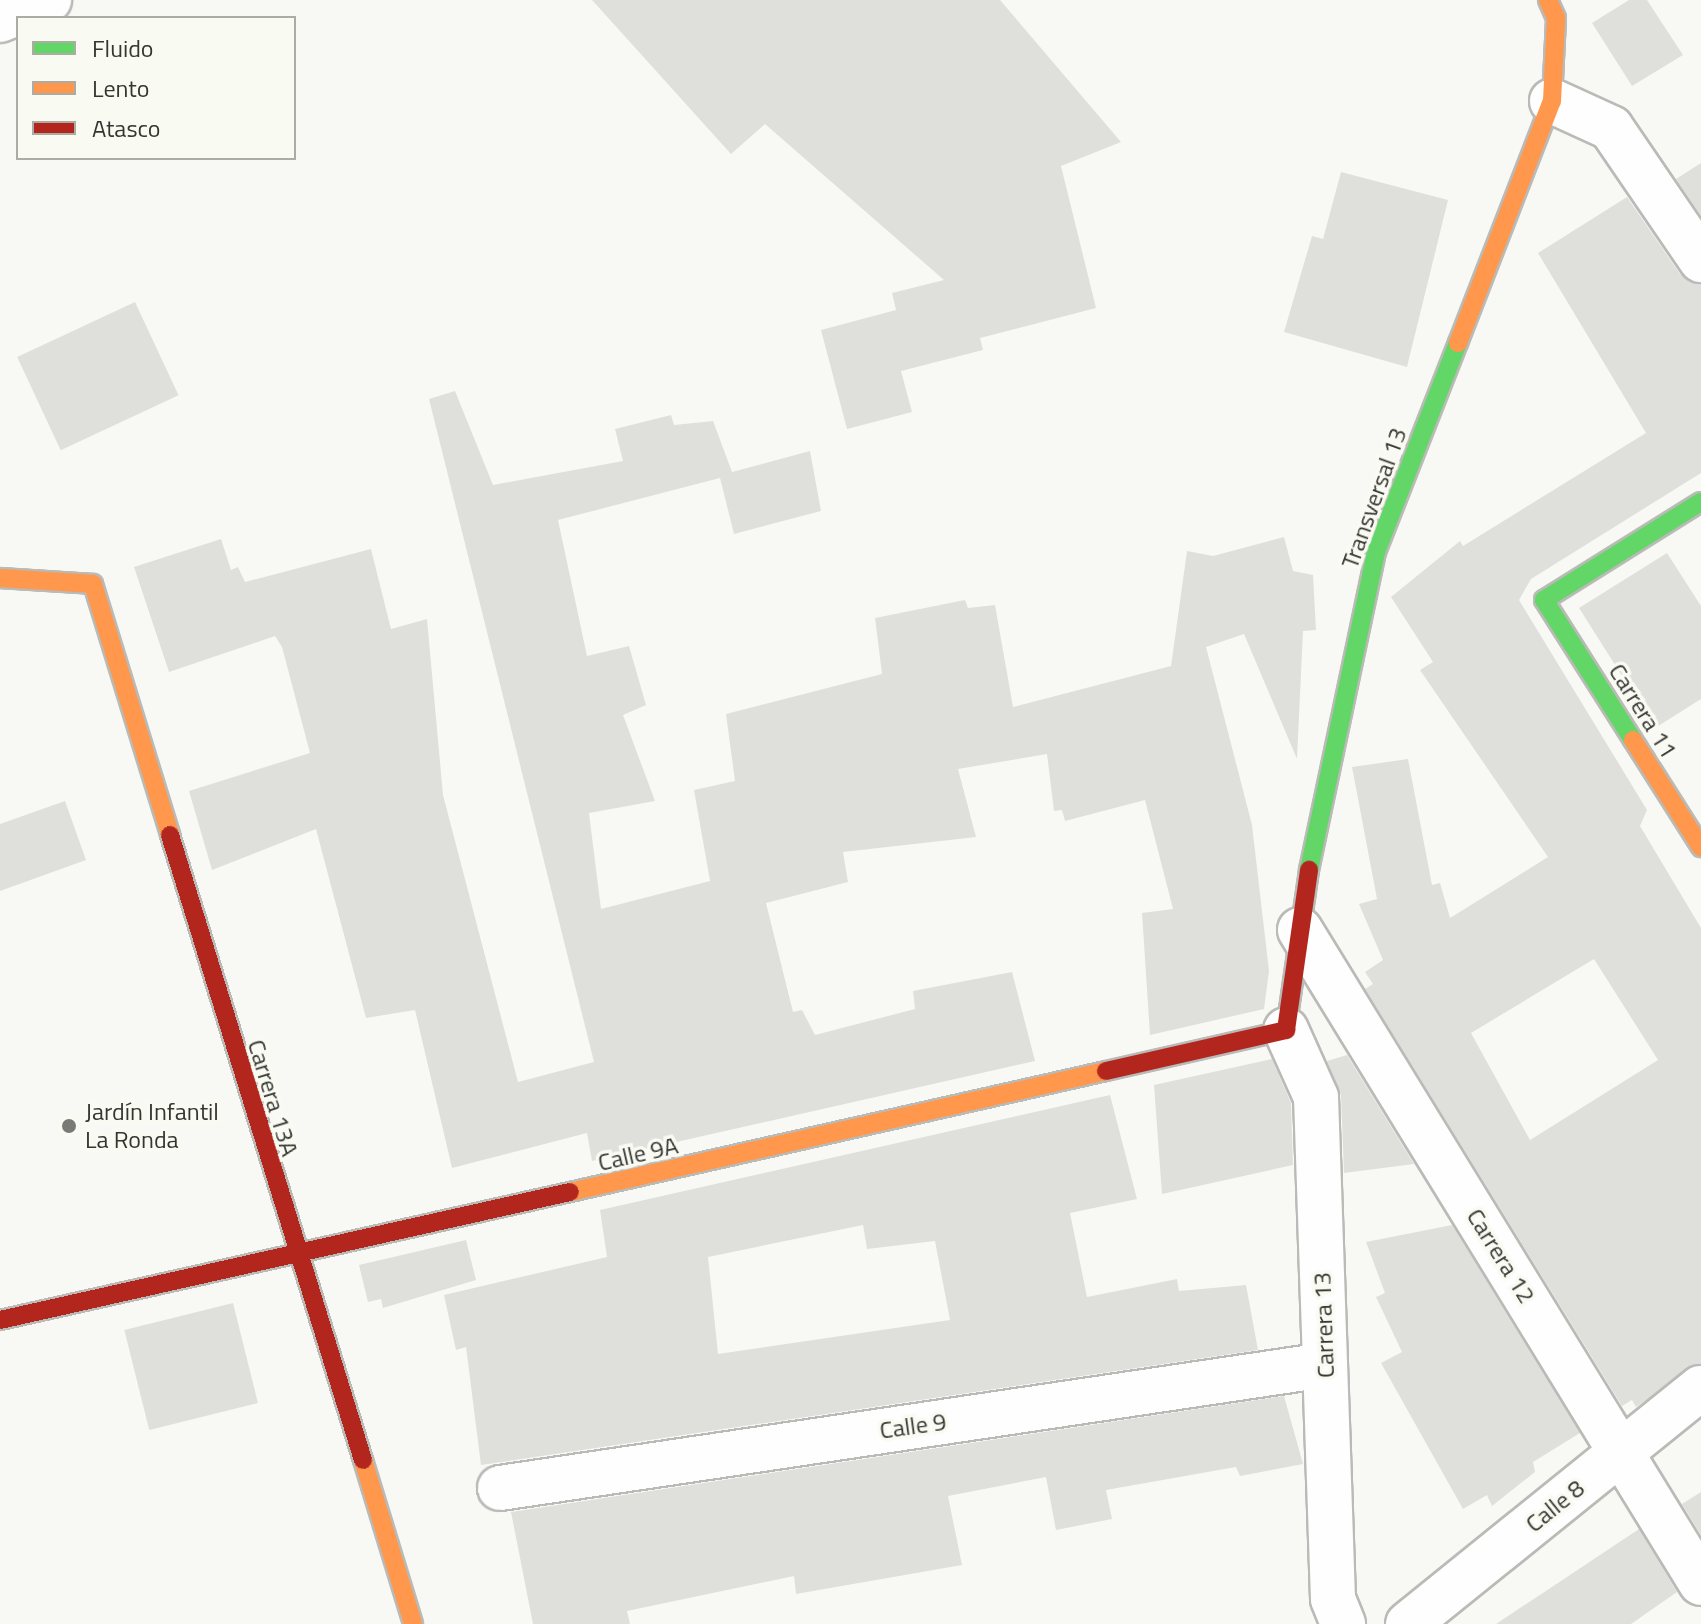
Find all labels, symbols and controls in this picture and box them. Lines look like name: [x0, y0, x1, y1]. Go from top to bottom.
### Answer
legend: [16, 16, 296, 160]
text: Fluido: [92, 30, 154, 66]
text: Lento: [92, 70, 149, 106]
text: Atasco: [92, 110, 161, 146]
street label: Transversal 13: [1335, 424, 1413, 572]
street label: Carrera 11: [1603, 658, 1683, 764]
street label: Carrera 13A: [242, 1036, 304, 1160]
place label: Jardín Infantil La Ronda: [85, 1098, 219, 1154]
marker: Jardín Infantil La Ronda: [60, 1117, 78, 1135]
street label: Calle 9A: [595, 1131, 681, 1177]
street label: Carrera 12: [1461, 1203, 1541, 1309]
street label: Carrera 13: [1308, 1272, 1340, 1378]
street label: Calle 9: [878, 1407, 948, 1445]
street label: Calle 8: [1520, 1474, 1590, 1538]

